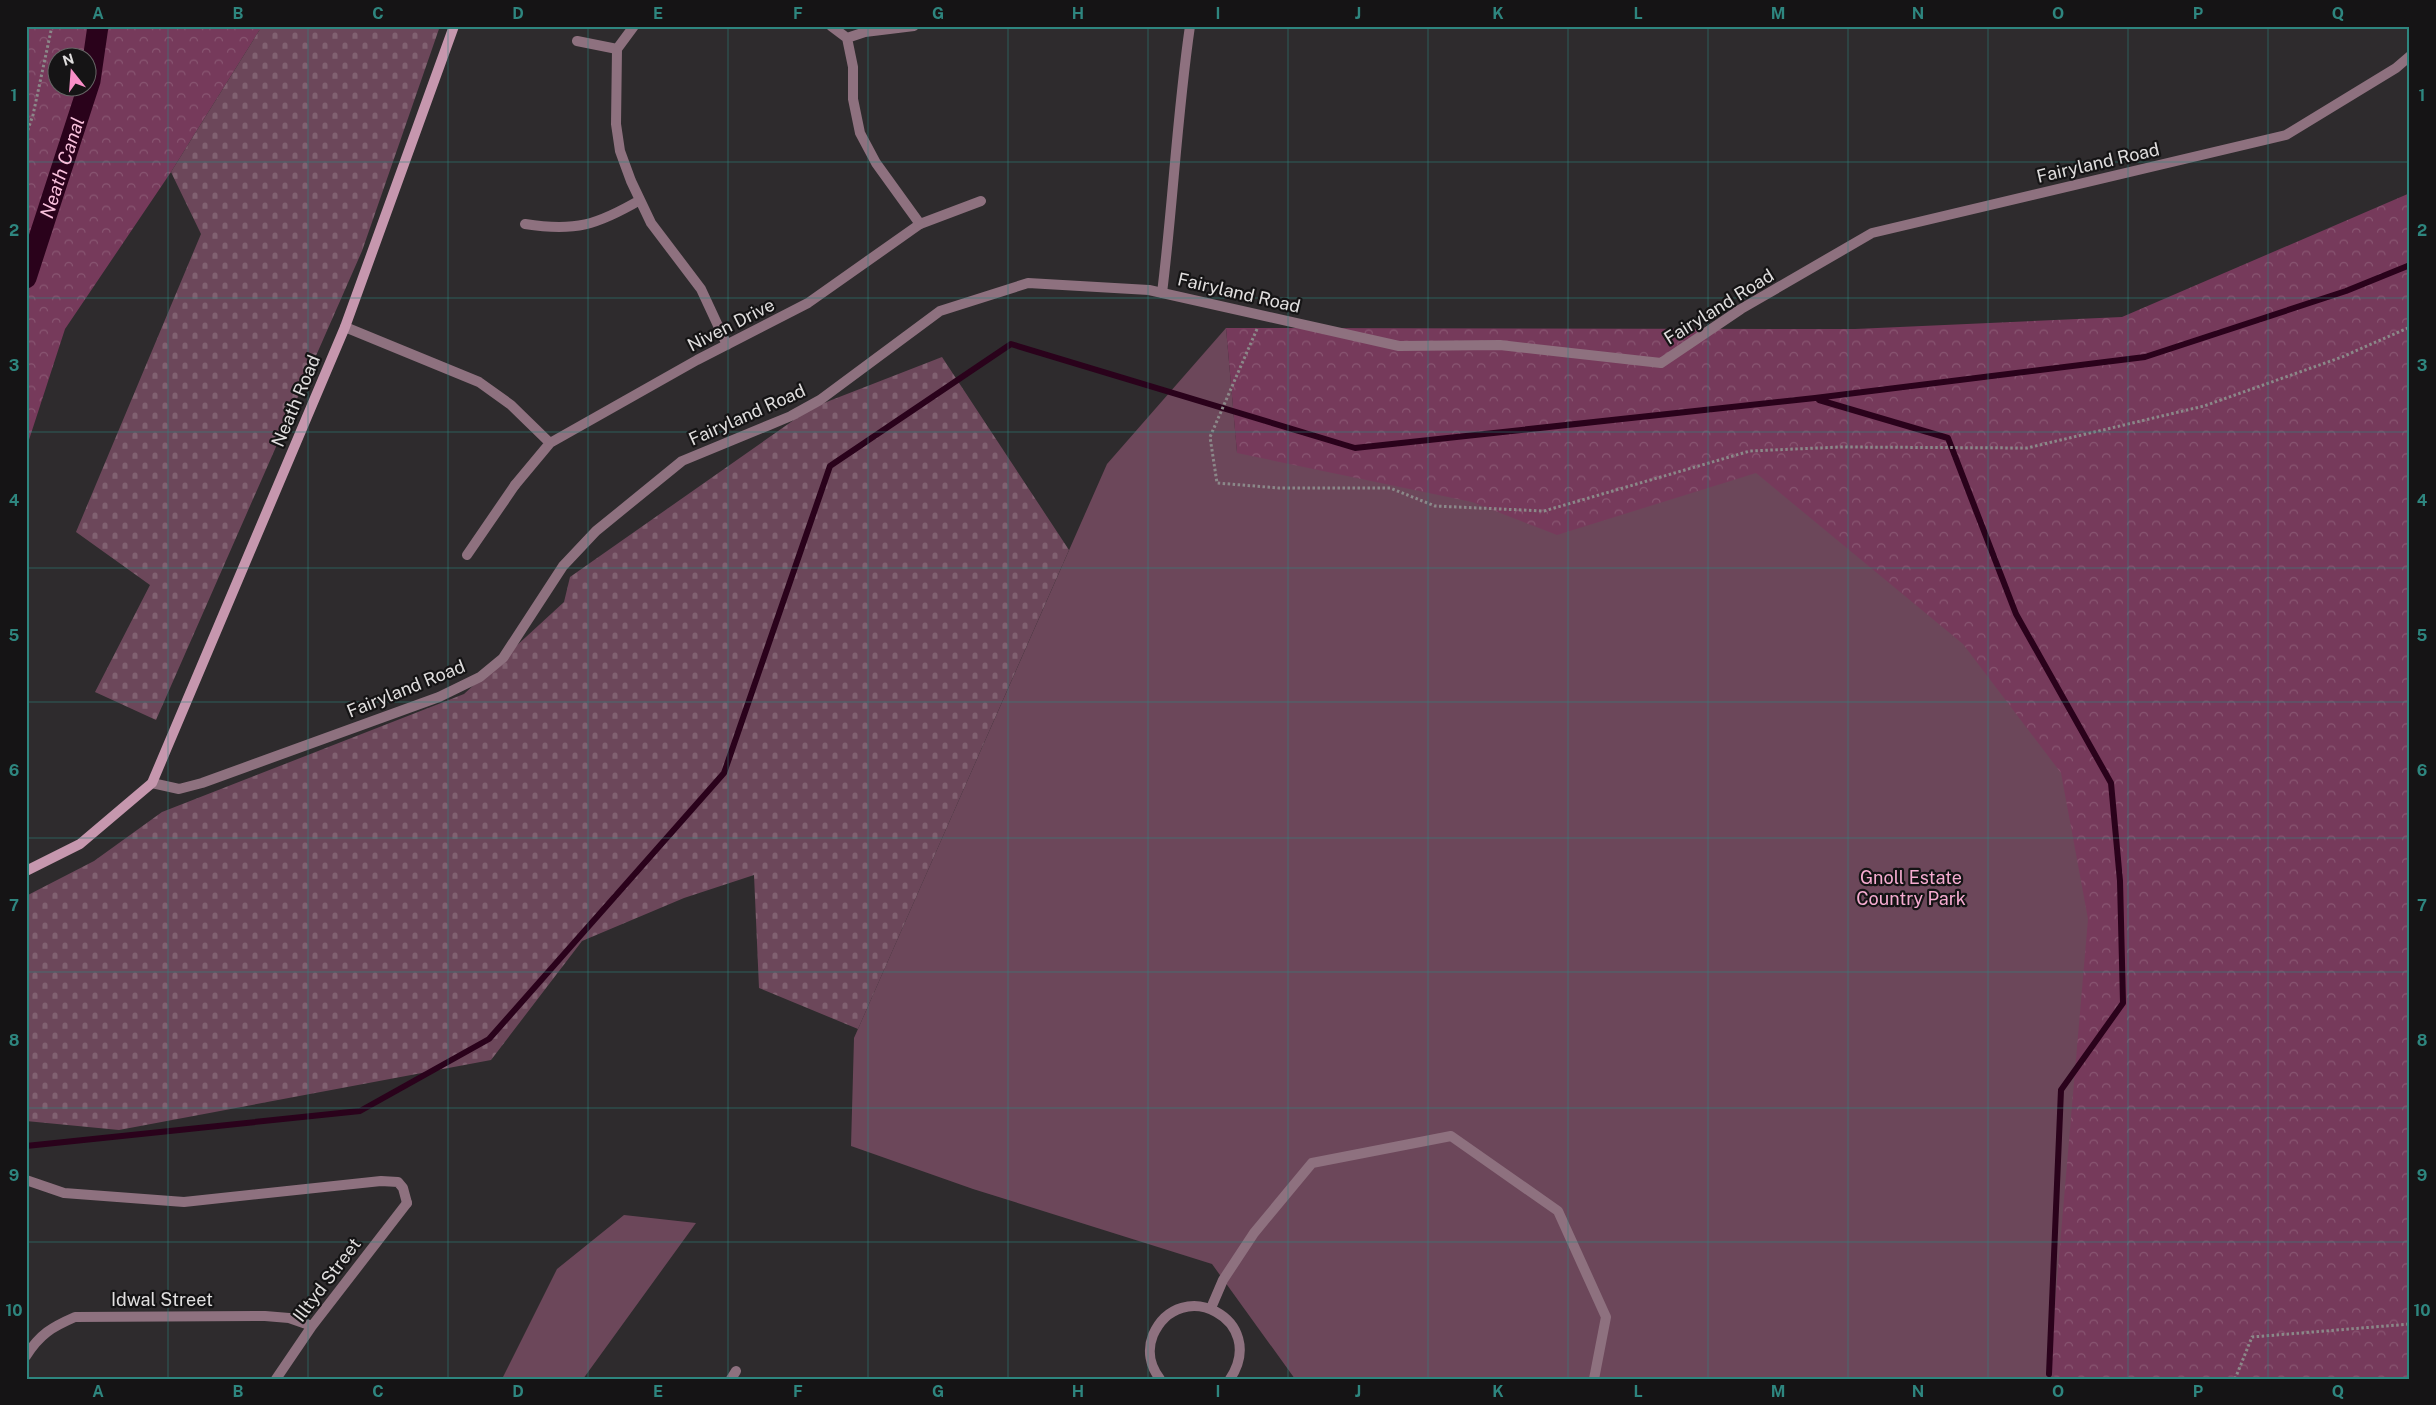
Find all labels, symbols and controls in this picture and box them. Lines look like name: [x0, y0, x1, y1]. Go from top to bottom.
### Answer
text: A: [92, 4, 104, 23]
text: B: [233, 4, 244, 23]
text: C: [372, 4, 384, 23]
text: D: [512, 4, 524, 23]
text: E: [653, 4, 663, 23]
text: F: [793, 4, 803, 23]
text: G: [932, 4, 944, 23]
text: H: [1072, 4, 1084, 23]
text: I: [1216, 4, 1220, 23]
text: J: [1355, 4, 1361, 23]
text: K: [1492, 4, 1504, 23]
text: L: [1633, 4, 1643, 23]
text: M: [1771, 4, 1785, 23]
text: N: [1912, 4, 1924, 23]
text: O: [2052, 4, 2064, 23]
text: P: [2193, 4, 2203, 23]
text: Q: [2332, 4, 2344, 23]
north arrow: [48, 48, 98, 98]
text: N: [61, 50, 76, 69]
text: 1: [11, 86, 17, 105]
text: 1: [2419, 86, 2425, 105]
water label: Neath Canal: [35, 114, 89, 221]
street label: Fairyland Road: [2034, 138, 2161, 187]
text: 2: [9, 221, 19, 240]
text: 2: [2417, 221, 2427, 240]
street label: Fairyland Road: [1660, 264, 1777, 349]
street label: Fairyland Road: [1176, 268, 1303, 317]
street label: Niven Drive: [684, 294, 778, 355]
street label: Neath Road: [267, 352, 324, 450]
text: 3: [9, 356, 19, 375]
text: 3: [2417, 356, 2427, 375]
street label: Fairyland Road: [685, 379, 808, 450]
text: 4: [9, 491, 20, 510]
text: 4: [2417, 491, 2428, 510]
text: 5: [9, 626, 20, 645]
text: 5: [2417, 626, 2428, 645]
street label: Fairyland Road: [344, 655, 468, 722]
text: 6: [9, 761, 19, 780]
text: 6: [2417, 761, 2427, 780]
park label: Gnoll Estate Country Park: [1856, 867, 1966, 909]
text: 7: [9, 896, 19, 915]
text: 7: [2417, 896, 2427, 915]
text: 8: [9, 1031, 20, 1050]
text: 8: [2417, 1031, 2428, 1050]
text: 9: [9, 1166, 19, 1185]
text: 9: [2417, 1166, 2427, 1185]
street label: Illtyd Street: [288, 1234, 365, 1326]
street label: Idwal Street: [111, 1289, 213, 1310]
text: 10: [5, 1301, 23, 1320]
text: 10: [2413, 1301, 2431, 1320]
text: A: [92, 1382, 104, 1401]
text: B: [233, 1382, 244, 1401]
text: C: [372, 1382, 384, 1401]
text: D: [512, 1382, 524, 1401]
text: E: [653, 1382, 663, 1401]
text: F: [793, 1382, 803, 1401]
text: G: [932, 1382, 944, 1401]
text: H: [1072, 1382, 1084, 1401]
text: I: [1216, 1382, 1220, 1401]
text: J: [1355, 1382, 1361, 1401]
text: K: [1492, 1382, 1504, 1401]
text: L: [1633, 1382, 1643, 1401]
text: M: [1771, 1382, 1785, 1401]
text: N: [1912, 1382, 1924, 1401]
text: O: [2052, 1382, 2064, 1401]
text: P: [2193, 1382, 2203, 1401]
text: Q: [2332, 1382, 2344, 1401]

